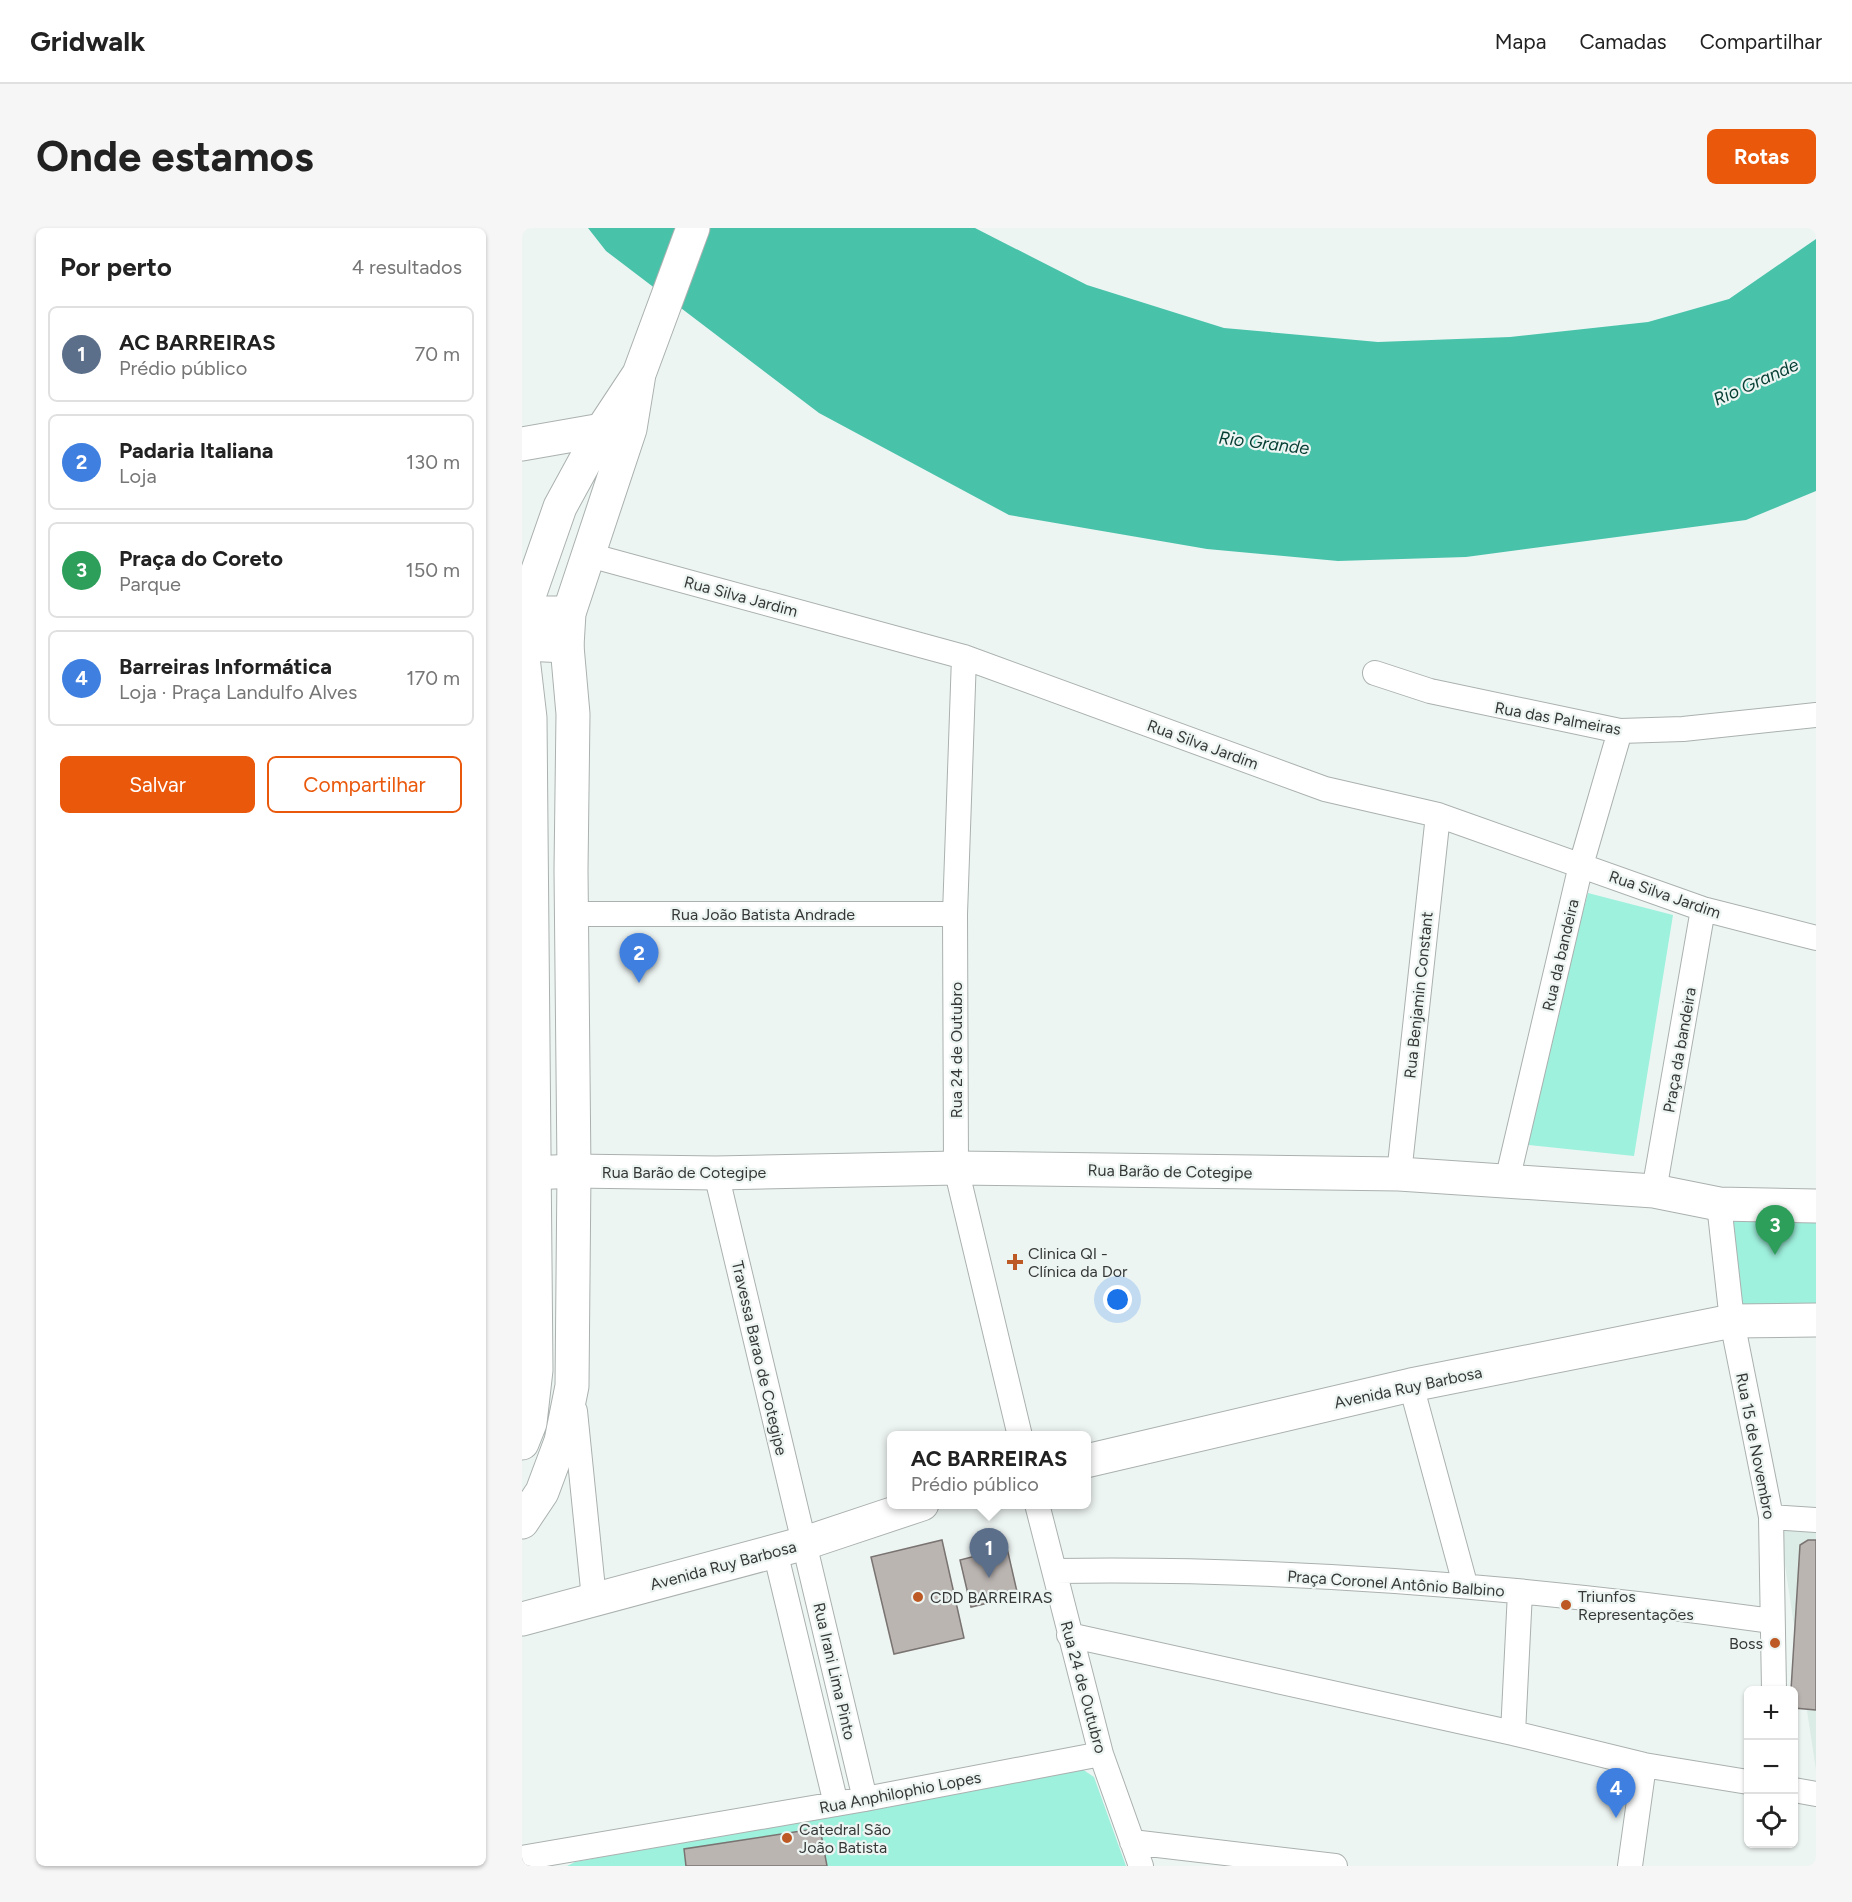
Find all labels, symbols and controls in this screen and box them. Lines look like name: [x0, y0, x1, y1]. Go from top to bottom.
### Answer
text: Gridwalk: [30, 24, 145, 58]
text: Mapa: [1495, 29, 1546, 54]
text: Camadas: [1579, 29, 1667, 54]
text: Compartilhar: [1700, 29, 1822, 54]
button: Rotas: [1707, 129, 1816, 184]
text: Onde estamos: [36, 131, 314, 182]
text: Por perto: [60, 251, 172, 283]
text: 4 resultados: [352, 255, 462, 279]
text: AC BARREIRAS: [119, 329, 276, 356]
text: 1: [77, 342, 86, 366]
text: 70 m: [414, 342, 460, 366]
water label: Rio Grande: [1710, 353, 1802, 411]
text: Prédio público: [119, 356, 247, 380]
water label: Rio Grande: [1217, 427, 1311, 459]
text: Padaria Italiana: [119, 437, 274, 464]
text: 2: [76, 450, 87, 474]
text: 130 m: [406, 450, 460, 474]
text: Loja: [119, 464, 157, 488]
text: Praça do Coreto: [119, 545, 283, 572]
text: 3: [76, 558, 87, 582]
text: 150 m: [405, 558, 460, 582]
text: Parque: [119, 572, 181, 596]
street label: Rua Silva Jardim: [682, 572, 800, 621]
text: Barreiras Informática: [119, 653, 332, 680]
text: 4: [75, 666, 88, 690]
text: 170 m: [406, 666, 460, 690]
text: Loja · Praça Landulfo Alves: [119, 680, 357, 704]
street label: Rua das Palmeiras: [1493, 698, 1623, 739]
street label: Rua Silva Jardim: [1145, 716, 1261, 773]
button: Salvar: [60, 756, 255, 813]
button: Compartilhar: [267, 756, 462, 813]
street label: Rua Silva Jardim: [1606, 866, 1723, 922]
street label: Rua da bandeira: [1538, 897, 1583, 1013]
street label: Rua João Batista Andrade: [671, 905, 855, 924]
street label: Rua Benjamin Constant: [1400, 911, 1437, 1079]
pin: 2: [620, 934, 658, 983]
street label: Rua 24 de Outubro: [947, 982, 966, 1118]
street label: Praça da bandeira: [1659, 986, 1700, 1114]
street label: Rua Barão de Cotegipe: [1087, 1161, 1253, 1182]
street label: Rua Barão de Cotegipe: [602, 1163, 767, 1182]
pin: 3: [1756, 1206, 1794, 1255]
place label: Clinica QI - Clínica da Dor: [1028, 1244, 1128, 1281]
marker: Clinica QI - Clínica da Dor: [1006, 1253, 1024, 1271]
street label: Travessa Barao de Cotegipe: [728, 1259, 791, 1457]
your location: [1103, 1285, 1132, 1314]
street label: Avenida Ruy Barbosa: [1332, 1363, 1484, 1412]
street label: Rua 15 de Novembro: [1732, 1371, 1779, 1521]
popup: [887, 1431, 1091, 1509]
text: AC BARREIRAS: [911, 1445, 1067, 1472]
text: Prédio público: [911, 1472, 1039, 1496]
pin: 1: [970, 1528, 1008, 1578]
street label: Avenida Ruy Barbosa: [648, 1537, 798, 1594]
street label: Praça Coronel Antônio Balbino: [1287, 1566, 1505, 1601]
place label: Triunfos Representações: [1578, 1587, 1694, 1624]
place label: CDD BARREIRAS: [930, 1588, 1053, 1607]
marker: CDD BARREIRAS: [911, 1590, 925, 1604]
marker: Triunfos Representações: [1559, 1598, 1573, 1612]
street label: Rua Irani Lima Pinto: [809, 1601, 860, 1742]
street label: Rua 24 de Outubro: [1057, 1619, 1110, 1755]
place label: Boss: [1729, 1634, 1763, 1653]
marker: Boss: [1768, 1636, 1782, 1650]
map controls: [1744, 1686, 1798, 1848]
button: +: [1744, 1686, 1798, 1740]
button: −: [1744, 1740, 1798, 1794]
street label: Rua Anphilophio Lopes: [818, 1767, 983, 1817]
pin: 4: [1596, 1768, 1636, 1818]
button: locate: [1744, 1794, 1798, 1848]
place label: Catedral São João Batista: [799, 1820, 891, 1857]
marker: Catedral São João Batista: [780, 1831, 794, 1845]

